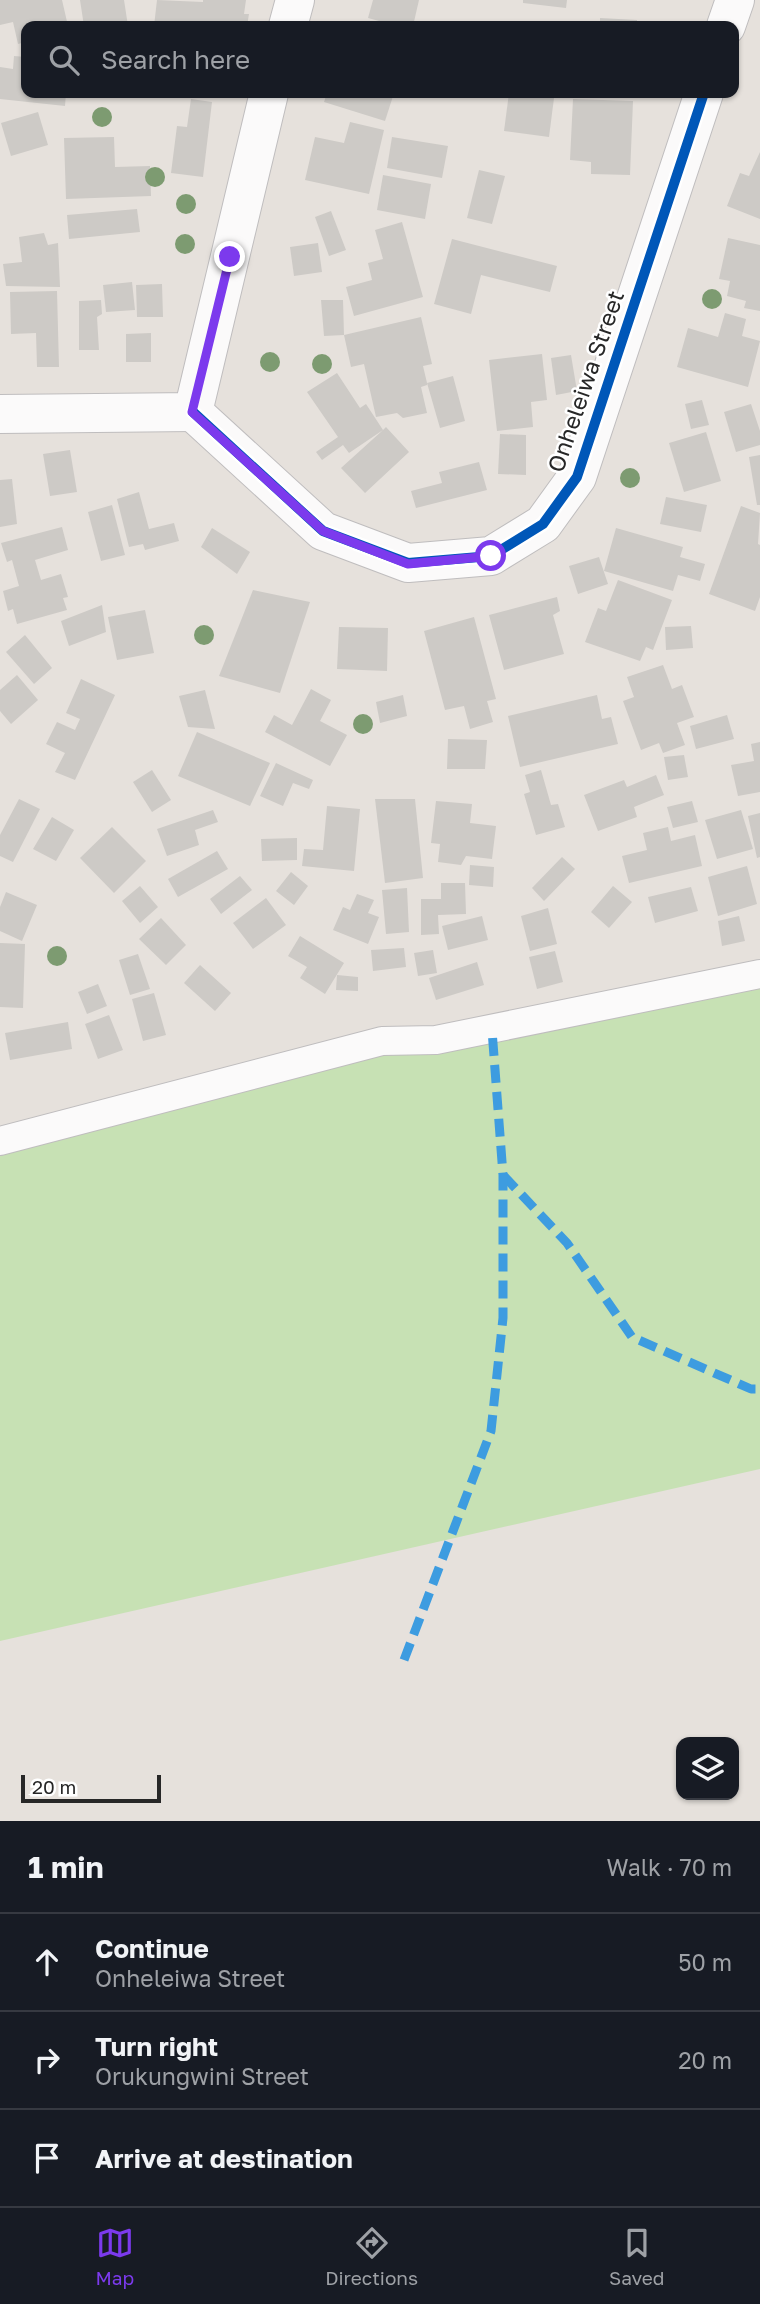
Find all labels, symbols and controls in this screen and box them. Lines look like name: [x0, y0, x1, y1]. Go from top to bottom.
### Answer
search box: [21, 21, 739, 98]
icon: search: [45, 41, 83, 79]
text: Search here: [101, 44, 250, 75]
route end: [214, 241, 245, 272]
street label: Onheleiwa Street: [541, 286, 629, 476]
route start: [475, 540, 506, 571]
map controls: [676, 1737, 739, 1800]
button: layers: [676, 1737, 739, 1800]
scale bar: [21, 1772, 161, 1804]
text: 20 m: [32, 1775, 76, 1798]
text: 1 min: [28, 1849, 104, 1885]
text: Walk · 70 m: [607, 1853, 732, 1881]
text: Continue: [95, 1933, 209, 1964]
icon: ahead: [28, 1943, 66, 1981]
text: 50 m: [678, 1948, 732, 1976]
text: Onheleiwa Street: [95, 1964, 285, 1992]
text: Turn right: [95, 2031, 218, 2062]
icon: right: [28, 2041, 66, 2079]
text: 20 m: [678, 2046, 732, 2074]
text: Orukungwini Street: [95, 2062, 309, 2090]
icon: arrive: [28, 2139, 66, 2177]
text: Arrive at destination: [95, 2143, 353, 2174]
tab: Map: [95, 2224, 134, 2289]
tab: Directions: [325, 2224, 418, 2289]
tab: Saved: [609, 2224, 665, 2289]

